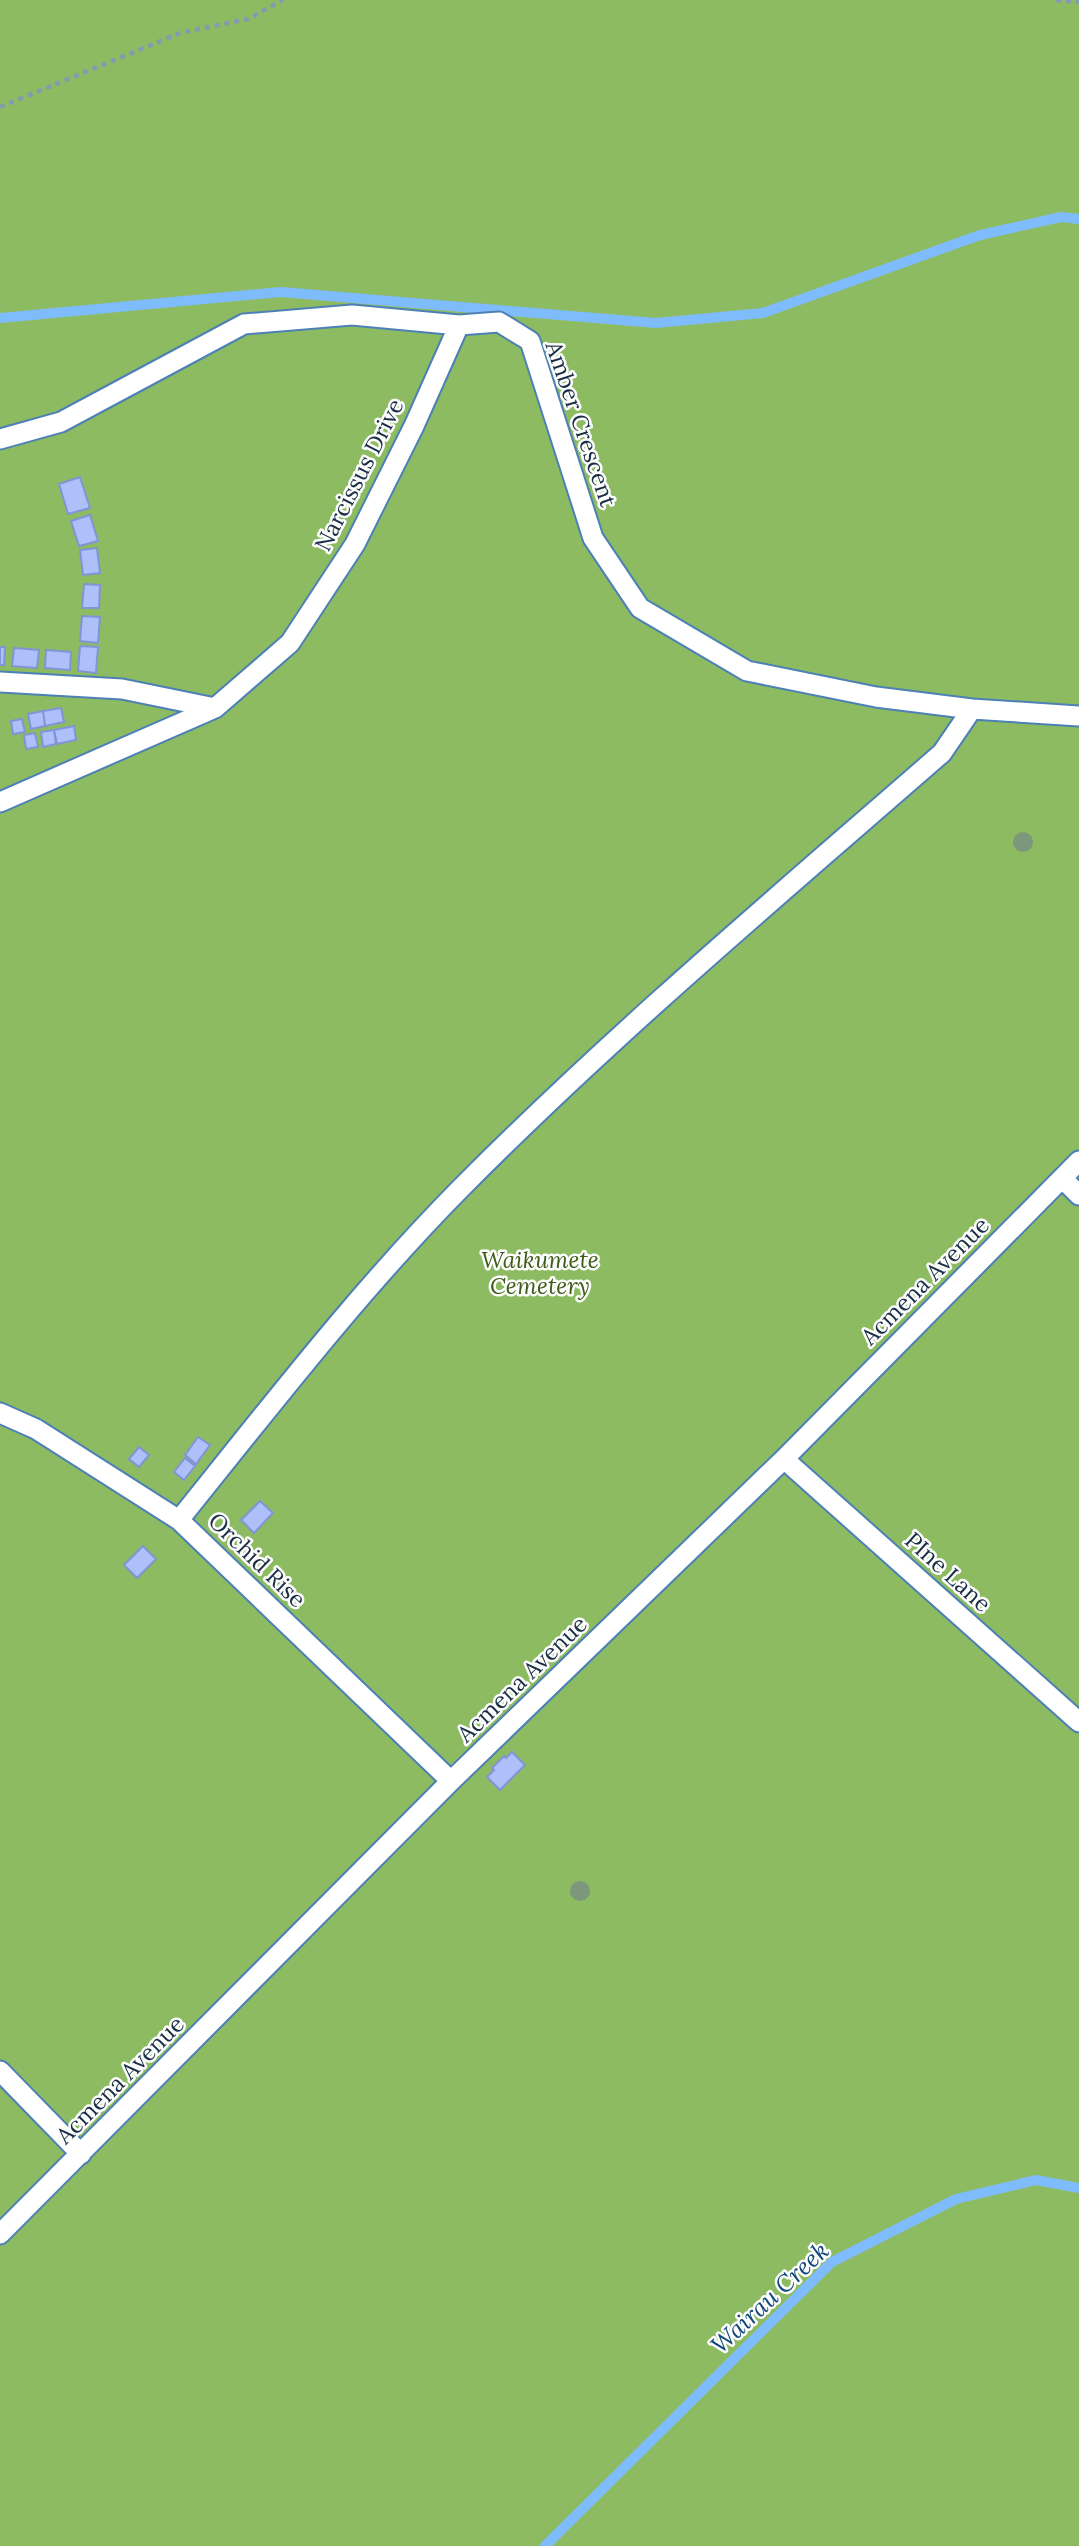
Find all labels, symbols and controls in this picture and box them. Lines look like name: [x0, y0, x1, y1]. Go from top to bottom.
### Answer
street label: Amber Crescent: [539, 336, 623, 510]
street label: Narcissus Drive: [308, 394, 409, 556]
street label: Acmena Avenue: [854, 1210, 995, 1352]
park label: Waikumete Cemetery: [481, 1245, 599, 1300]
street label: Orchid Rise: [203, 1506, 312, 1613]
street label: PIne Lane: [899, 1525, 997, 1618]
street label: Acmena Avenue: [450, 1609, 593, 1749]
street label: Acmena Avenue: [49, 2009, 190, 2151]
water label: Wairau Creek: [704, 2235, 835, 2360]

